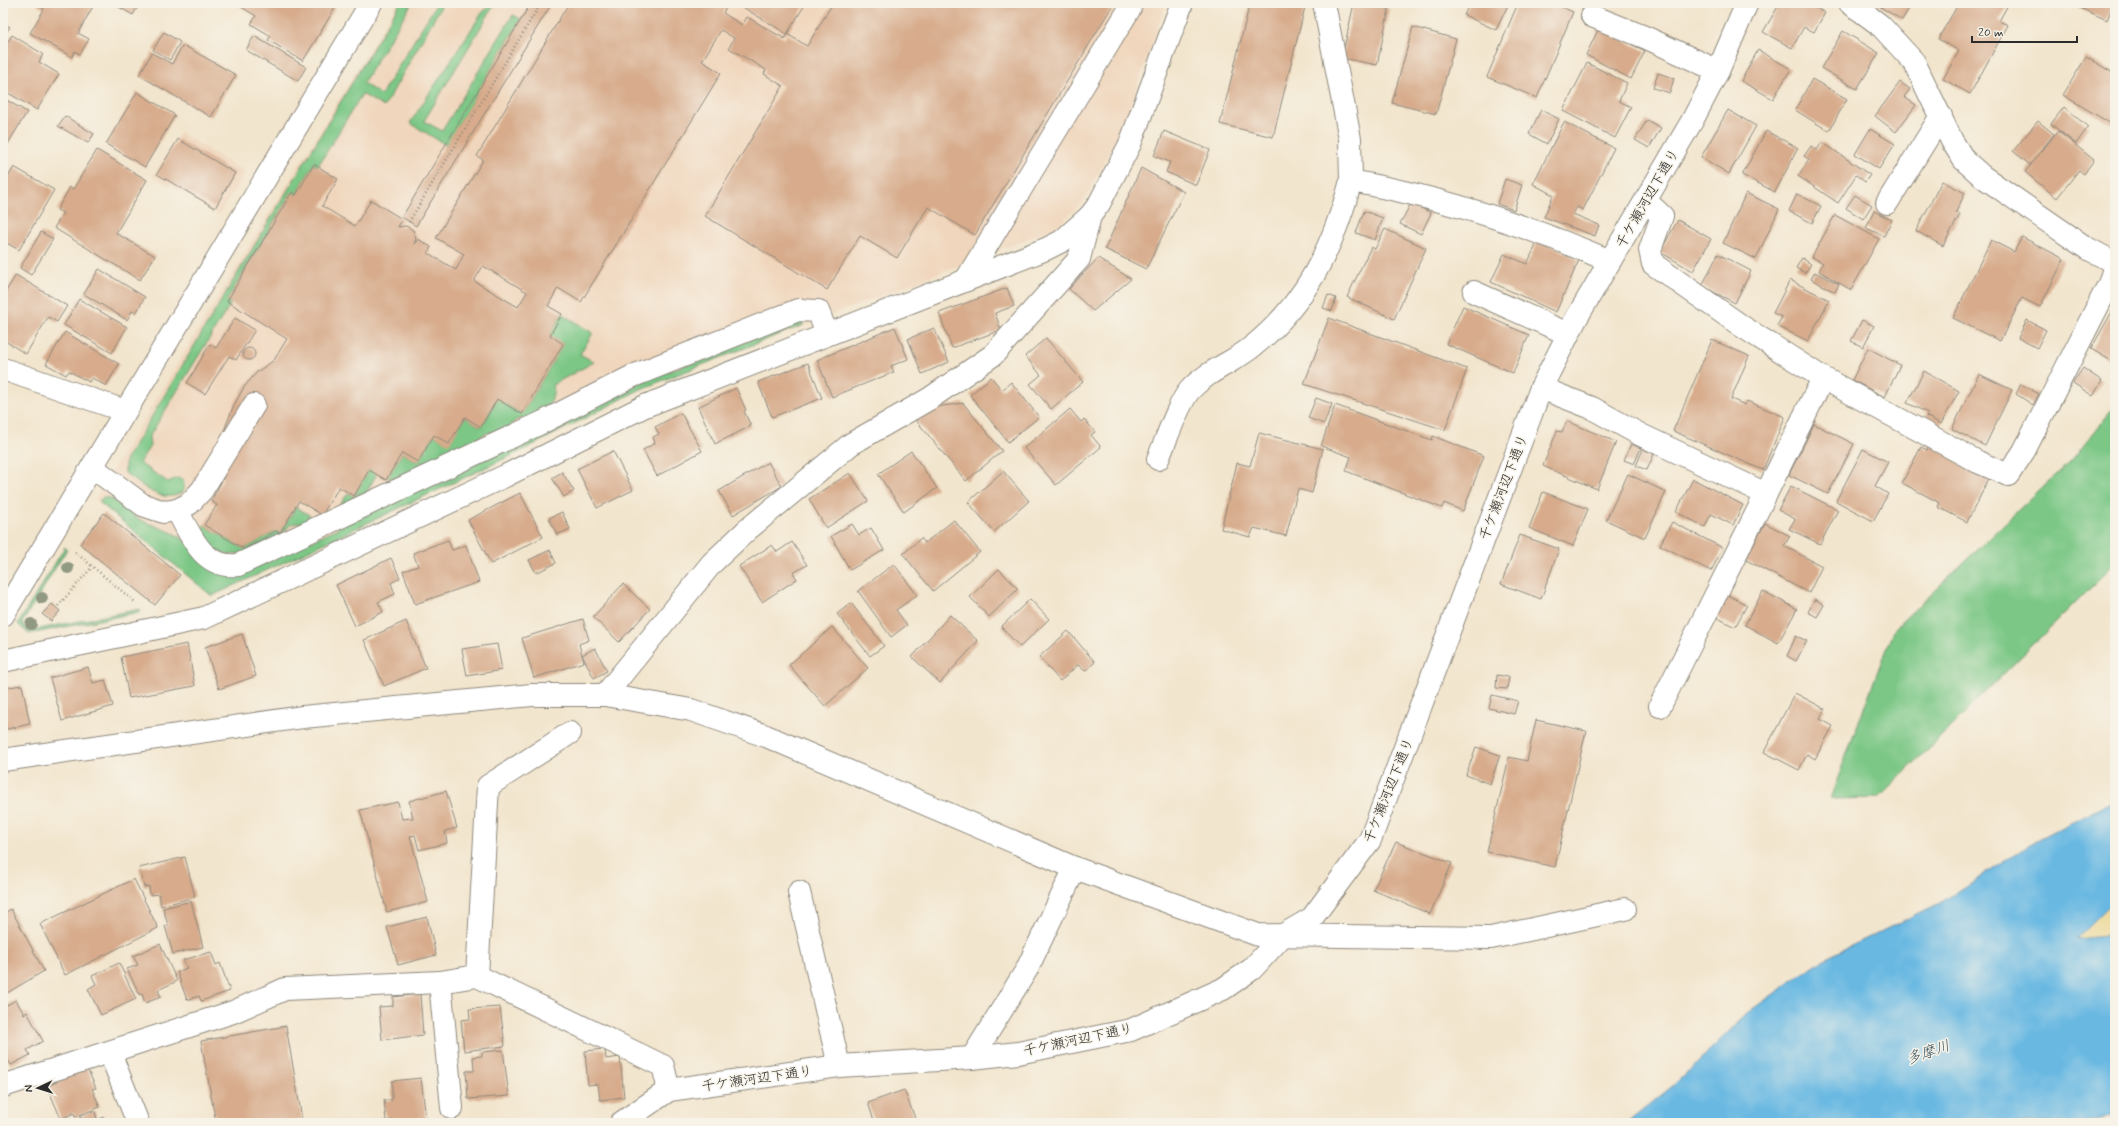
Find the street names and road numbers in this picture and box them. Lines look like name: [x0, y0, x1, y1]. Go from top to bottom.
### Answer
street label: 千ケ瀬河辺下通り: [1612, 146, 1684, 251]
street label: 千ケ瀬河辺下通り: [1475, 432, 1532, 543]
street label: 千ケ瀬河辺下通り: [1360, 735, 1418, 846]
street label: 千ケ瀬河辺下通り: [1022, 1020, 1135, 1060]
street label: 千ケ瀬河辺下通り: [700, 1062, 814, 1096]

